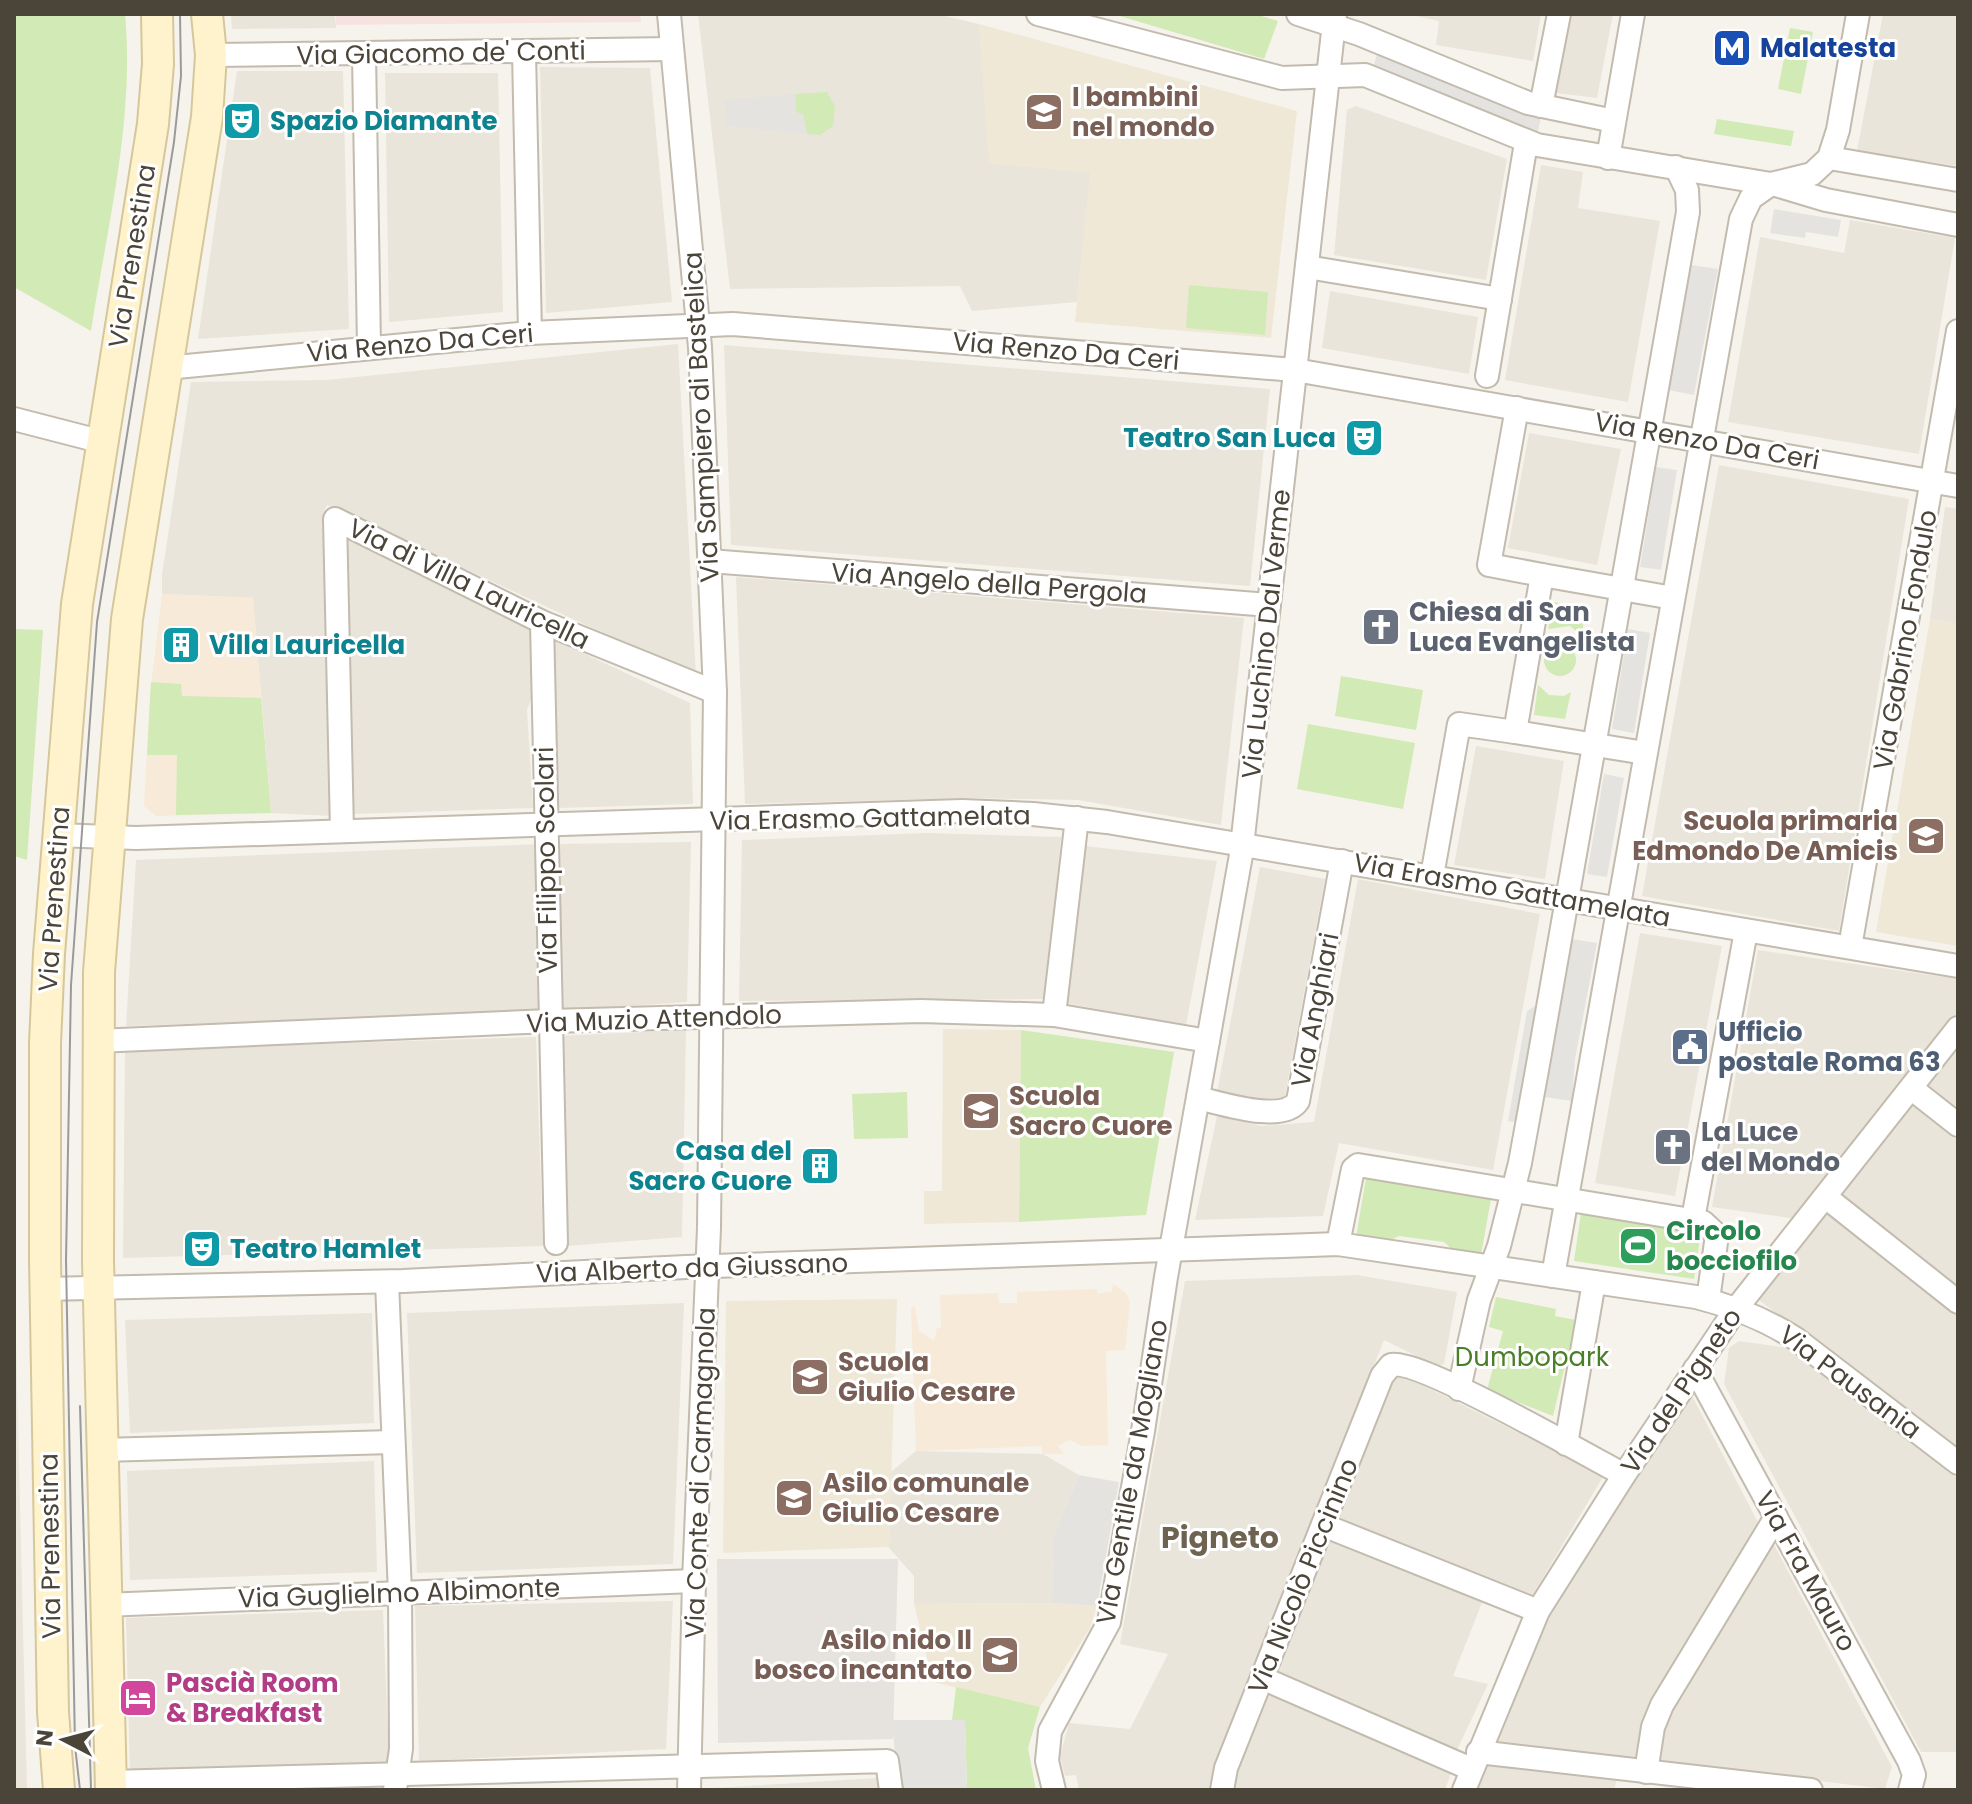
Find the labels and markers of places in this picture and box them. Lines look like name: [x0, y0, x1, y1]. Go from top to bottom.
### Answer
metro station icon: Malatesta: [1711, 27, 1753, 69]
place label: Malatesta: [1760, 30, 1896, 66]
place label: I bambini nel mondo: [1072, 79, 1215, 145]
school or university icon: I bambini nel mondo: [1023, 91, 1065, 133]
theatre icon: Spazio Diamante: [221, 100, 263, 142]
place label: Spazio Diamante: [270, 103, 497, 139]
theatre icon: Teatro San Luca: [1343, 417, 1385, 459]
place label: Teatro San Luca: [1123, 420, 1336, 456]
place label: Chiesa di San Luca Evangelista: [1409, 594, 1635, 660]
church icon: Chiesa di San Luca Evangelista: [1360, 606, 1402, 648]
building icon: Villa Lauricella: [160, 624, 202, 666]
place label: Villa Lauricella: [209, 627, 405, 663]
place label: Scuola primaria Edmondo De Amicis: [1632, 803, 1898, 869]
school or university icon: Scuola primaria Edmondo De Amicis: [1905, 815, 1947, 857]
place label: Ufficio postale Roma 63: [1718, 1014, 1941, 1080]
public building icon: Ufficio postale Roma 63: [1669, 1026, 1711, 1068]
place label: Scuola Sacro Cuore: [1009, 1078, 1173, 1144]
school or university icon: Scuola Sacro Cuore: [960, 1090, 1002, 1132]
place label: La Luce del Mondo: [1701, 1114, 1840, 1180]
church icon: La Luce del Mondo: [1652, 1126, 1694, 1168]
place label: Casa del Sacro Cuore: [628, 1133, 792, 1199]
building icon: Casa del Sacro Cuore: [799, 1145, 841, 1187]
place label: Circolo bocciofilo: [1666, 1213, 1797, 1279]
sports icon: Circolo bocciofilo: [1617, 1225, 1659, 1267]
theatre icon: Teatro Hamlet: [181, 1228, 223, 1270]
place label: Teatro Hamlet: [230, 1231, 421, 1267]
place label: Scuola Giulio Cesare: [838, 1344, 1016, 1410]
school or university icon: Scuola Giulio Cesare: [789, 1356, 831, 1398]
place label: Asilo comunale Giulio Cesare: [822, 1465, 1029, 1531]
school or university icon: Asilo comunale Giulio Cesare: [773, 1477, 815, 1519]
place label: Asilo nido Il bosco incantato: [754, 1622, 972, 1688]
school or university icon: Asilo nido Il bosco incantato: [979, 1634, 1021, 1676]
place label: Pascià Room & Breakfast: [166, 1665, 339, 1731]
hotel icon: Pascià Room & Breakfast: [117, 1677, 159, 1719]

